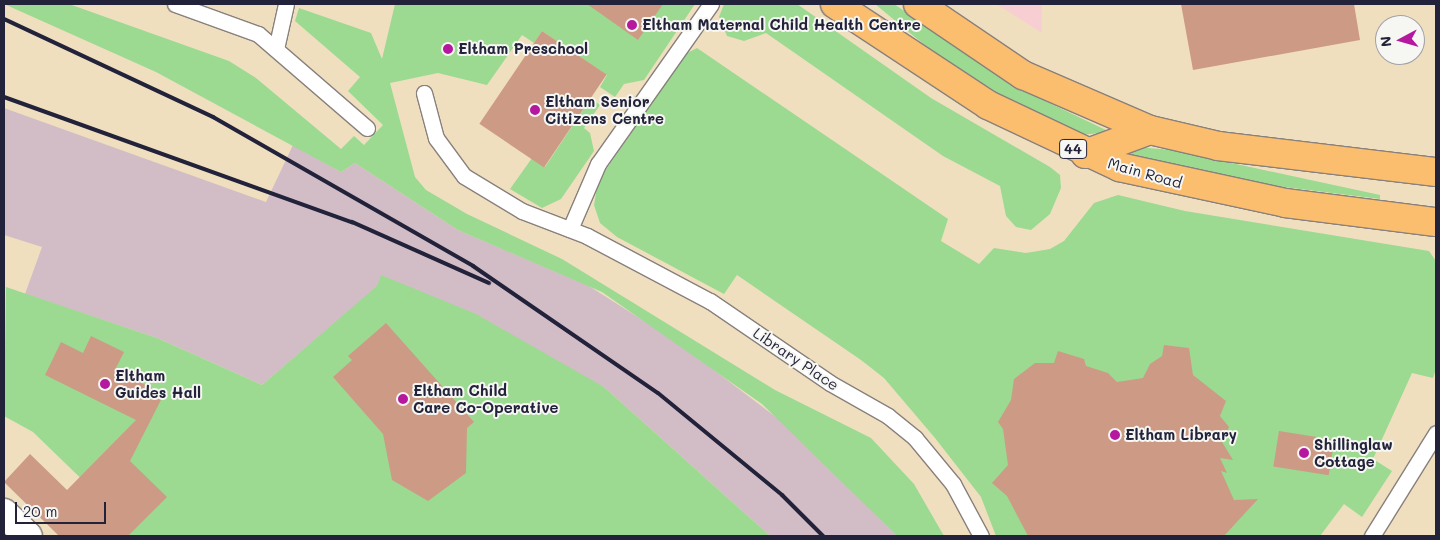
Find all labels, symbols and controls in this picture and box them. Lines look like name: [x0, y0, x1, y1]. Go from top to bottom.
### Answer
north arrow: [1375, 15, 1425, 65]
place label: Eltham Maternal Child Health Centre: [642, 16, 921, 34]
marker: Eltham Maternal Child Health Centre: [626, 19, 638, 31]
text: N: [1376, 35, 1396, 48]
place label: Eltham Preschool: [458, 40, 588, 58]
marker: Eltham Preschool: [442, 43, 454, 55]
place label: Eltham Senior Citizens Centre: [545, 92, 664, 127]
marker: Eltham Senior Citizens Centre: [529, 104, 541, 116]
road number: 44: [1058, 138, 1088, 160]
street label: Main Road: [1106, 154, 1184, 192]
street label: Library Place: [750, 324, 842, 394]
place label: Eltham Guides Hall: [115, 366, 201, 401]
marker: Eltham Guides Hall: [99, 378, 111, 390]
place label: Eltham Child Care Co-Operative: [413, 381, 558, 416]
marker: Eltham Child Care Co-Operative: [397, 393, 409, 405]
place label: Eltham Library: [1125, 426, 1237, 444]
marker: Eltham Library: [1109, 429, 1121, 441]
place label: Shillinglaw Cottage: [1314, 435, 1393, 470]
marker: Shillinglaw Cottage: [1298, 447, 1310, 459]
scale bar: [18, 492, 109, 524]
text: 20 m: [23, 501, 57, 521]

